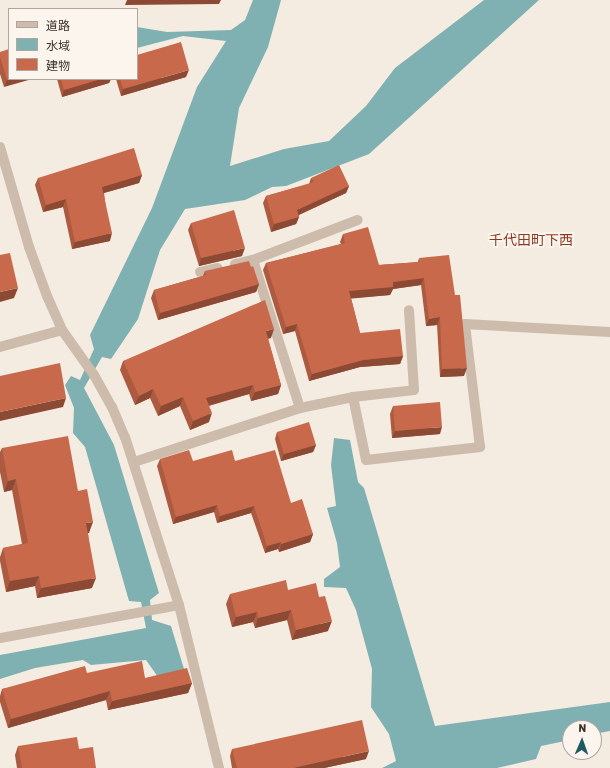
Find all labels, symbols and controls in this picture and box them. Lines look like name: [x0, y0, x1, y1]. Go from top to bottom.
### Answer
legend: [8, 8, 138, 80]
text: 道路: [46, 19, 70, 33]
text: 水域: [46, 39, 70, 53]
text: 建物: [46, 59, 70, 73]
district label: 千代田町下西: [489, 233, 573, 249]
north arrow: [562, 720, 602, 760]
text: N: [578, 722, 587, 735]

